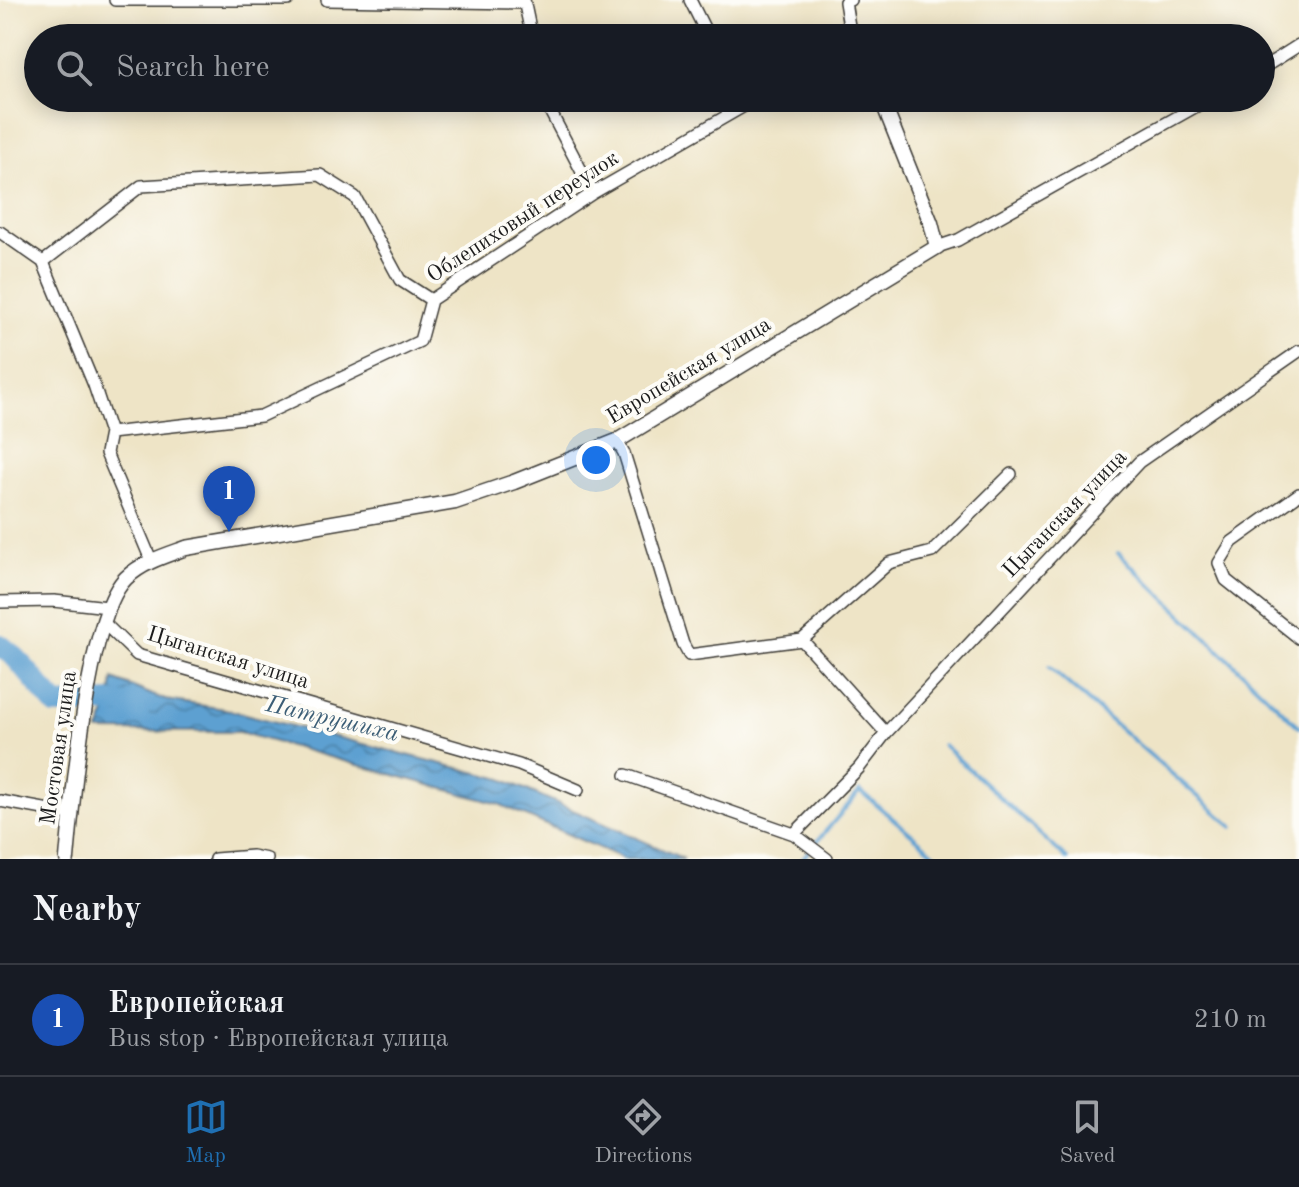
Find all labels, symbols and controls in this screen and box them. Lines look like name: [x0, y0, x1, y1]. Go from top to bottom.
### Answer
search box: [24, 24, 1275, 112]
icon: search: [52, 46, 96, 90]
text: Search here: [116, 53, 270, 83]
street label: Облепиховый переулок: [423, 147, 623, 287]
street label: Европейская улица: [603, 313, 775, 429]
your location: [576, 440, 616, 480]
street label: Цыганская улица: [999, 446, 1131, 582]
pin: 1: [203, 466, 255, 532]
street label: Цыганская улица: [144, 623, 312, 693]
street label: Мостовая улица: [37, 669, 81, 827]
water label: Патрушиха: [262, 693, 401, 747]
text: Nearby: [32, 894, 142, 928]
text: Европейская: [108, 989, 285, 1019]
text: 1: [50, 1007, 66, 1033]
text: 210 m: [1194, 1007, 1267, 1033]
text: Bus stop · Европейская улица: [108, 1026, 449, 1052]
tab: Map: [184, 1095, 228, 1170]
tab: Directions: [595, 1095, 692, 1170]
tab: Saved: [1059, 1095, 1115, 1170]

